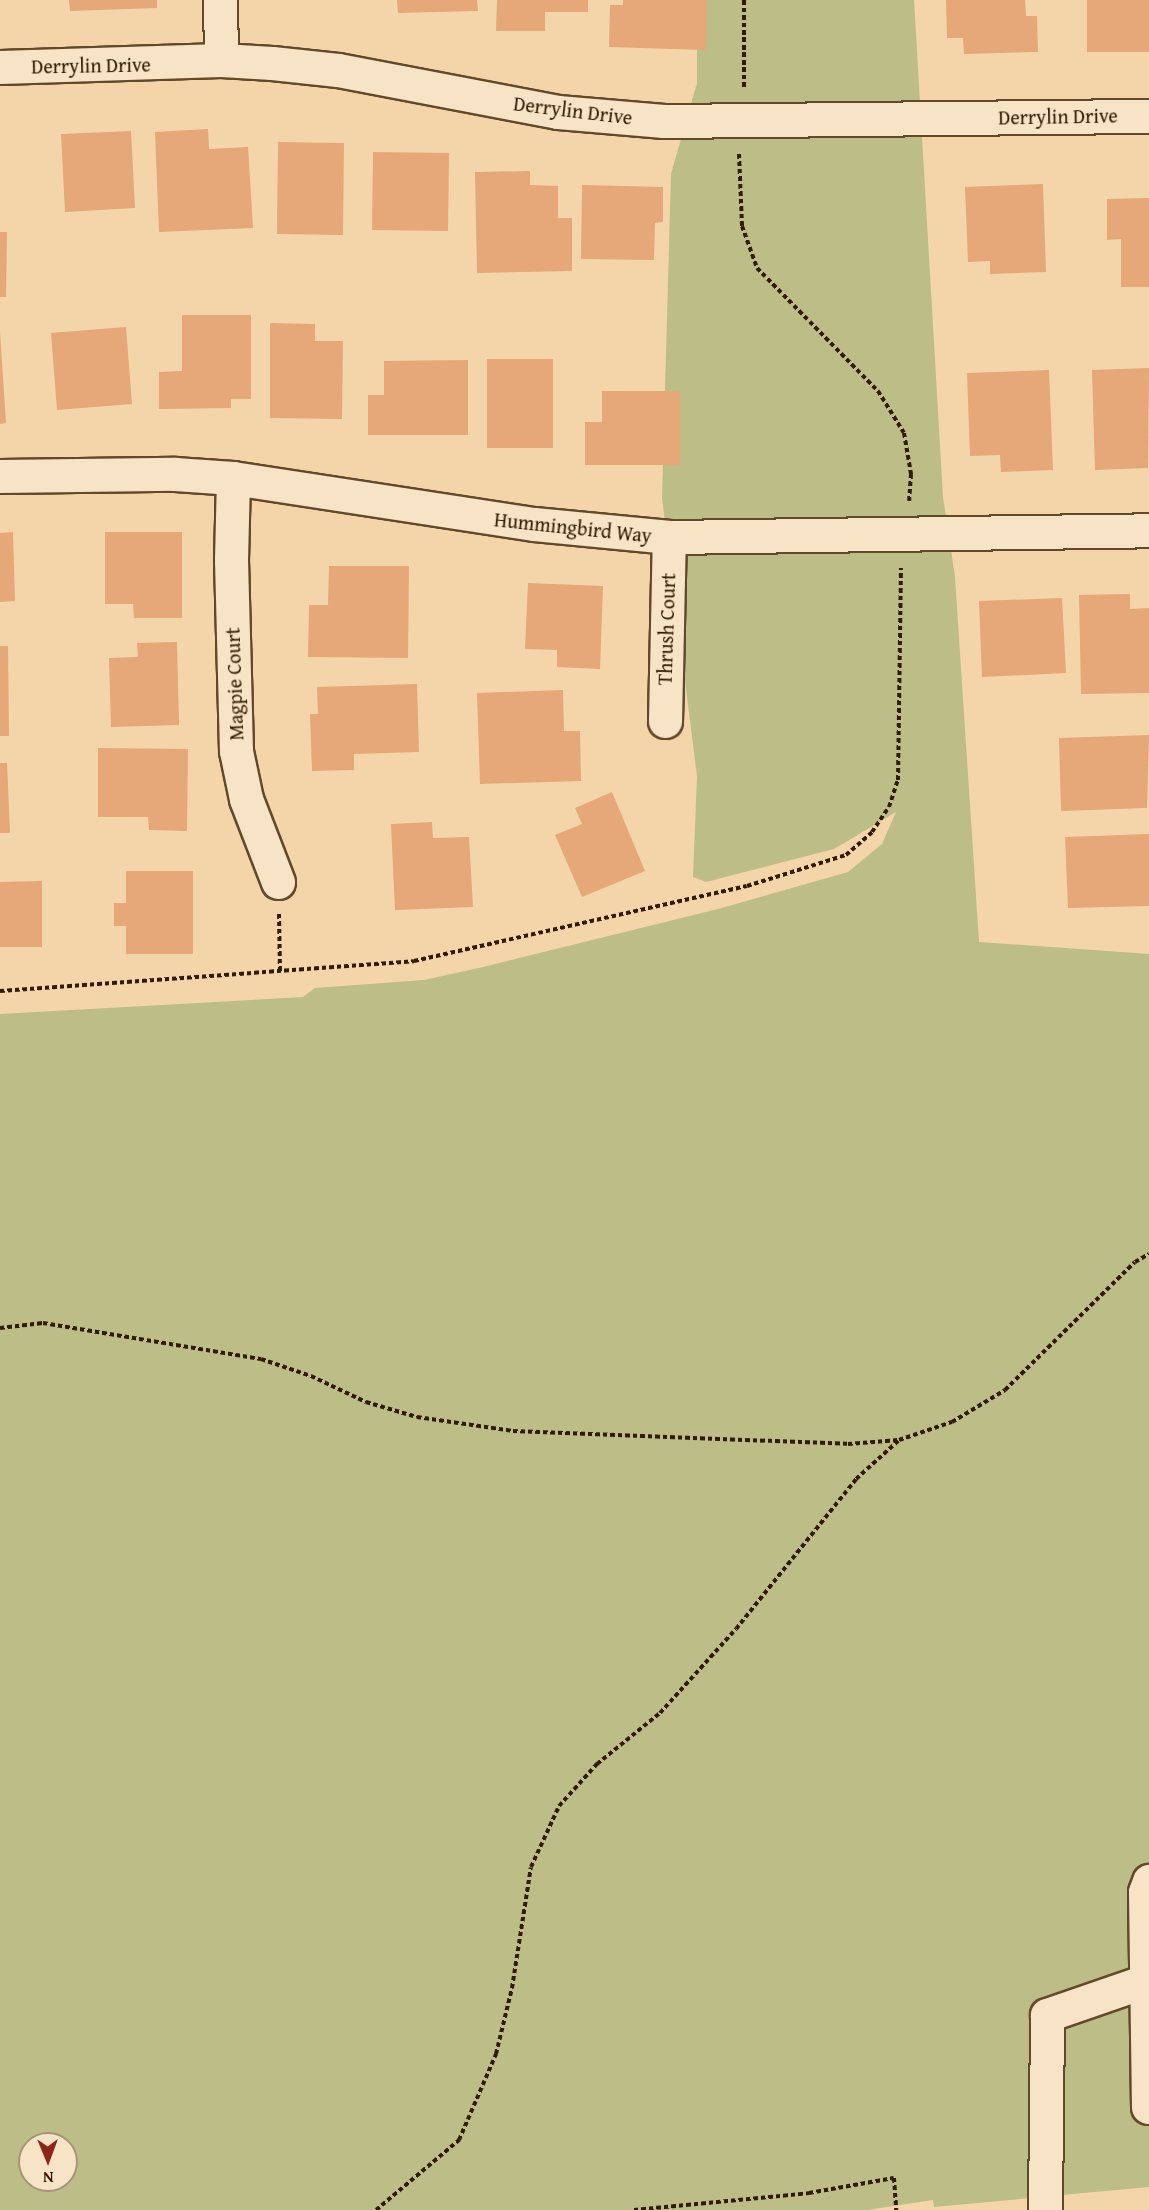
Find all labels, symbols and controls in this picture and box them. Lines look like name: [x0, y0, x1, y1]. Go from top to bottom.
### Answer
street label: Derrylin Drive: [31, 52, 151, 78]
street label: Derrylin Drive: [512, 91, 634, 129]
street label: Derrylin Drive: [998, 103, 1118, 129]
street label: Hummingbird Way: [493, 507, 653, 547]
street label: Thrush Court: [652, 572, 680, 686]
street label: Magpie Court: [220, 627, 248, 741]
north arrow: [18, 2132, 78, 2192]
text: N: [43, 2166, 54, 2190]

